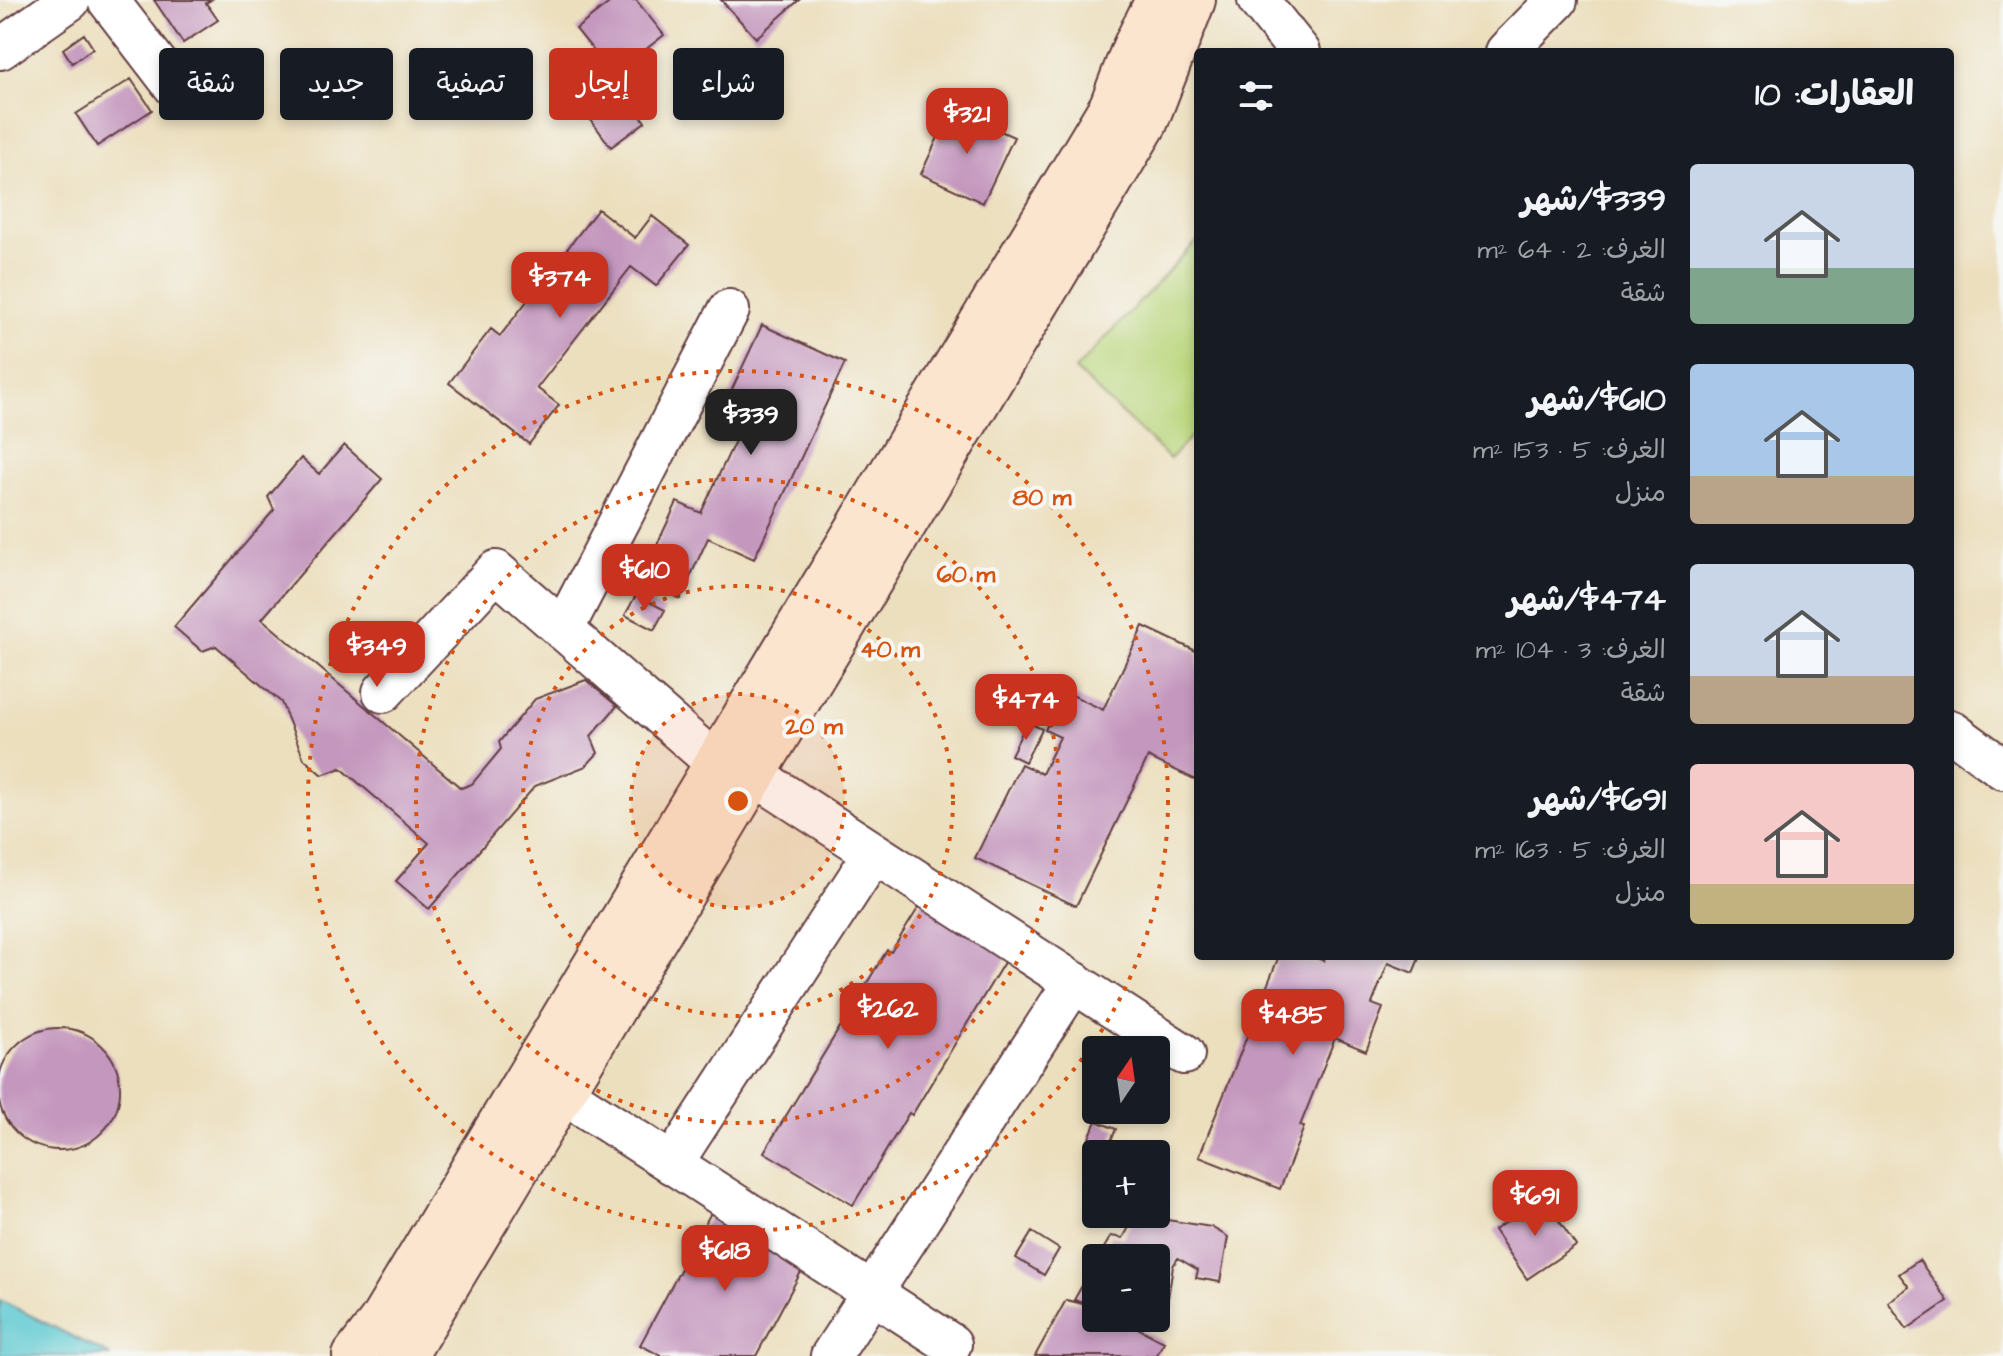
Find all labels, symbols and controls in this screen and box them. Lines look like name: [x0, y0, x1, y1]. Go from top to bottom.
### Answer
chip: شقة: [159, 48, 264, 120]
chip: جديد: [280, 48, 393, 120]
chip: تصفية: [409, 48, 533, 120]
chip: إيجار: [549, 48, 657, 120]
chip: شراء: [673, 48, 784, 120]
text: العقارات: 10: [1755, 71, 1914, 119]
icon: filters: [1234, 74, 1278, 118]
pin: $321: [920, 88, 1014, 156]
text: $321: [944, 96, 990, 132]
text: $339/شهر: [1521, 176, 1666, 224]
icon: home: [1754, 196, 1850, 292]
text: الغرف: 2 · 64 m²: [1477, 232, 1666, 268]
pin: $374: [513, 252, 607, 320]
text: $374: [529, 260, 591, 296]
text: شقة: [1621, 275, 1666, 311]
text: $610/شهر: [1528, 376, 1666, 424]
pin: $339: [704, 389, 798, 457]
icon: home: [1754, 396, 1850, 492]
text: $339: [723, 397, 779, 433]
text: الغرف: 5 · 153 m²: [1473, 432, 1666, 468]
text: منزل: [1615, 475, 1666, 511]
text: 80 m: [1013, 481, 1072, 515]
pin: $610: [598, 544, 692, 612]
text: $610: [620, 552, 670, 588]
text: 60 m: [937, 558, 996, 592]
text: $474/شهر: [1508, 576, 1666, 624]
icon: home: [1754, 596, 1850, 692]
pin: $349: [330, 621, 424, 689]
text: $349: [347, 629, 407, 665]
text: الغرف: 3 · 104 m²: [1476, 632, 1666, 668]
text: 40 m: [860, 633, 920, 667]
pin: $474: [979, 674, 1073, 742]
text: شقة: [1621, 675, 1666, 711]
text: $474: [993, 682, 1059, 718]
text: 20 m: [784, 710, 843, 744]
text: $691/شهر: [1530, 776, 1666, 824]
centre of rings: [724, 787, 752, 815]
icon: home: [1754, 796, 1850, 892]
text: الغرف: 5 · 163 m²: [1475, 832, 1666, 868]
text: منزل: [1615, 875, 1666, 911]
pin: $262: [841, 983, 935, 1051]
pin: $485: [1246, 989, 1340, 1057]
text: $262: [858, 991, 918, 1027]
text: $485: [1259, 997, 1327, 1033]
north arrow: [1082, 1036, 1170, 1124]
map controls: [1082, 1036, 1170, 1332]
button: +: [1082, 1140, 1170, 1228]
pin: $691: [1488, 1170, 1582, 1238]
text: $691: [1511, 1178, 1559, 1214]
pin: $618: [678, 1225, 772, 1293]
text: $618: [700, 1233, 750, 1269]
button: −: [1082, 1244, 1170, 1332]

